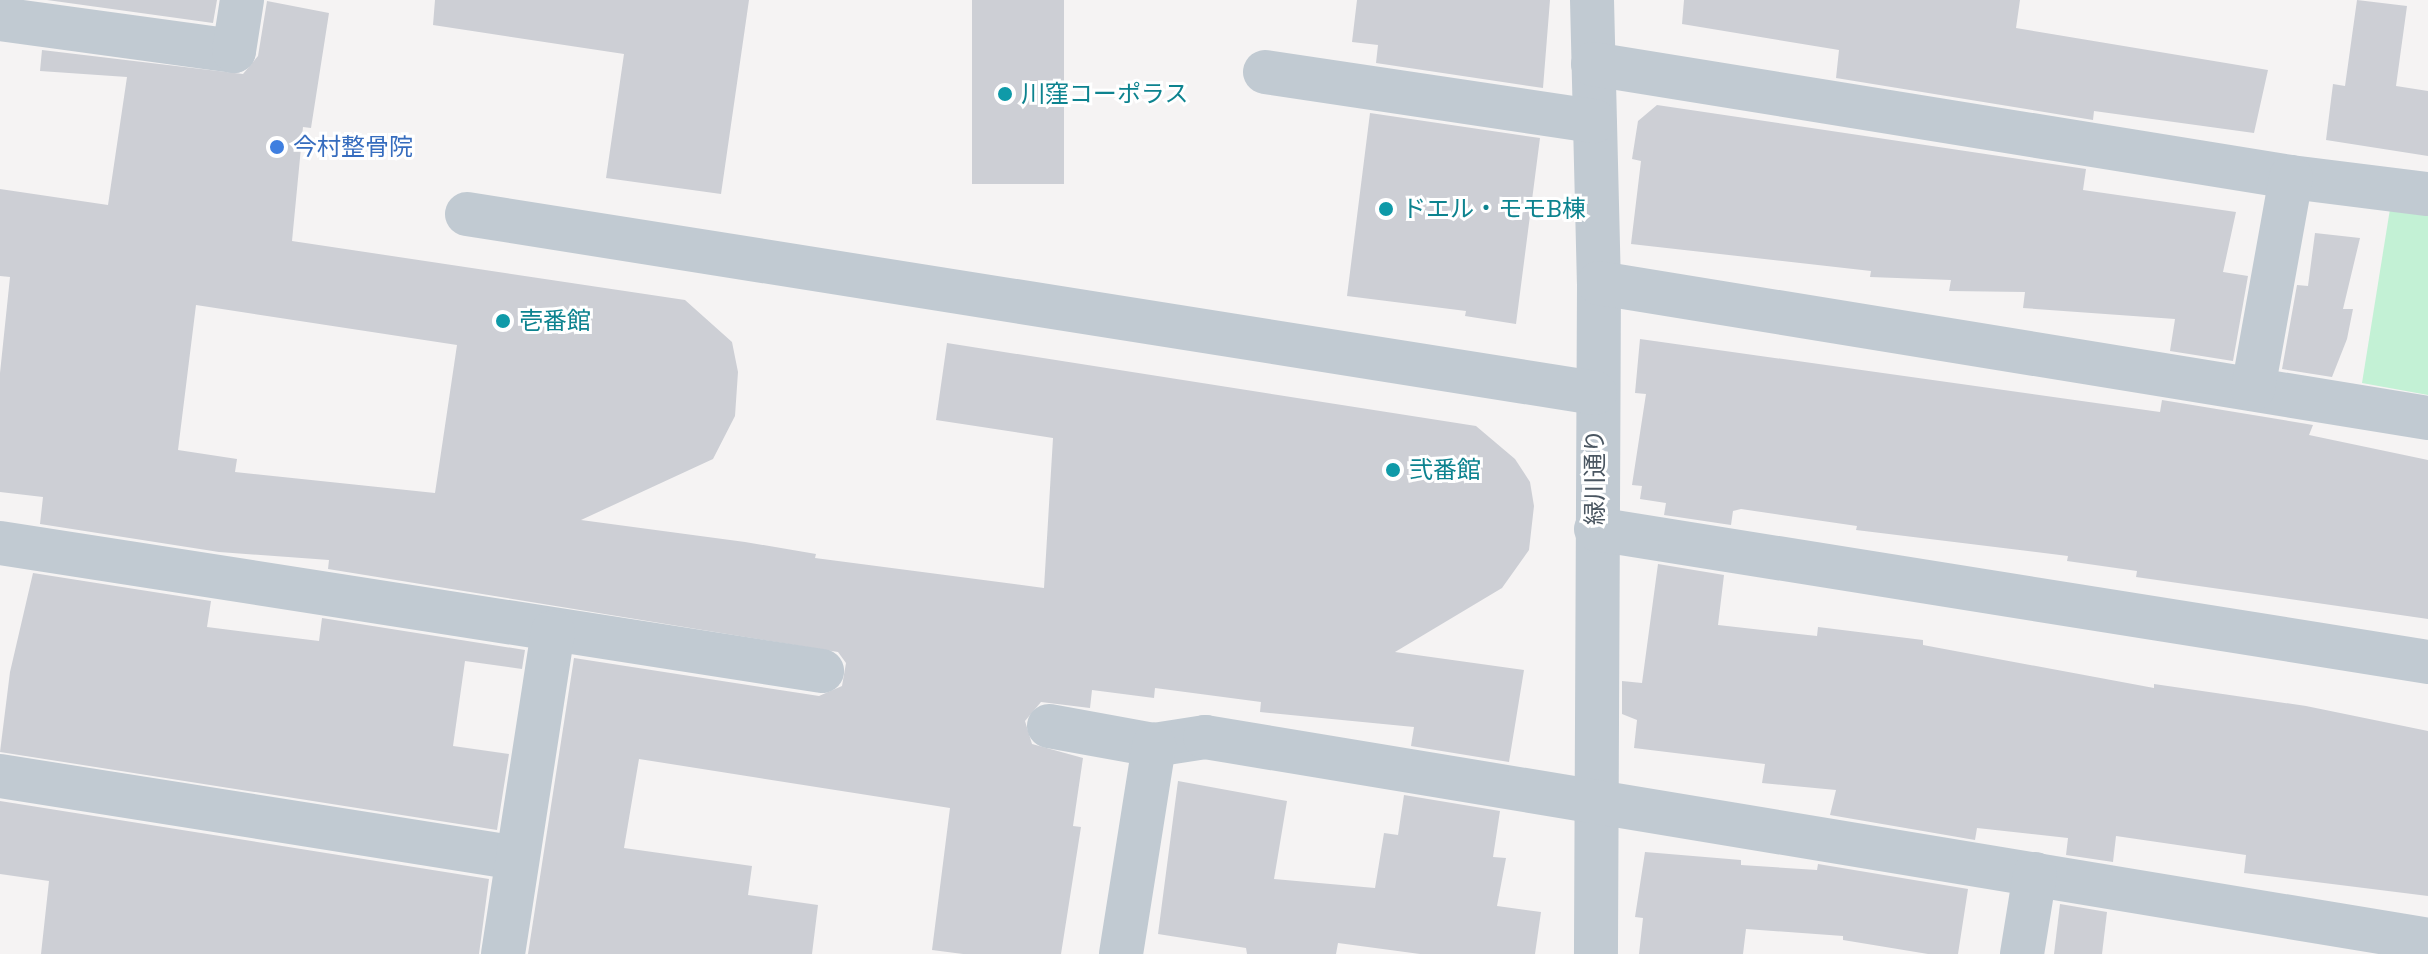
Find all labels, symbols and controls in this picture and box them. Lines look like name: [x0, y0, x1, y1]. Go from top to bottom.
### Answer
place label: 川窪コーポラス: [1021, 80, 1189, 108]
marker: 川窪コーポラス: [996, 85, 1014, 103]
place label: 今村整骨院: [293, 133, 413, 161]
marker: 今村整骨院: [268, 138, 286, 156]
place label: ドエル・モモB棟: [1402, 195, 1586, 223]
marker: ドエル・モモB棟: [1377, 200, 1395, 218]
place label: 壱番館: [519, 307, 591, 335]
marker: 壱番館: [494, 312, 512, 330]
street label: 緑川通り: [1581, 429, 1609, 525]
place label: 弐番館: [1409, 456, 1481, 484]
marker: 弐番館: [1384, 461, 1402, 479]

